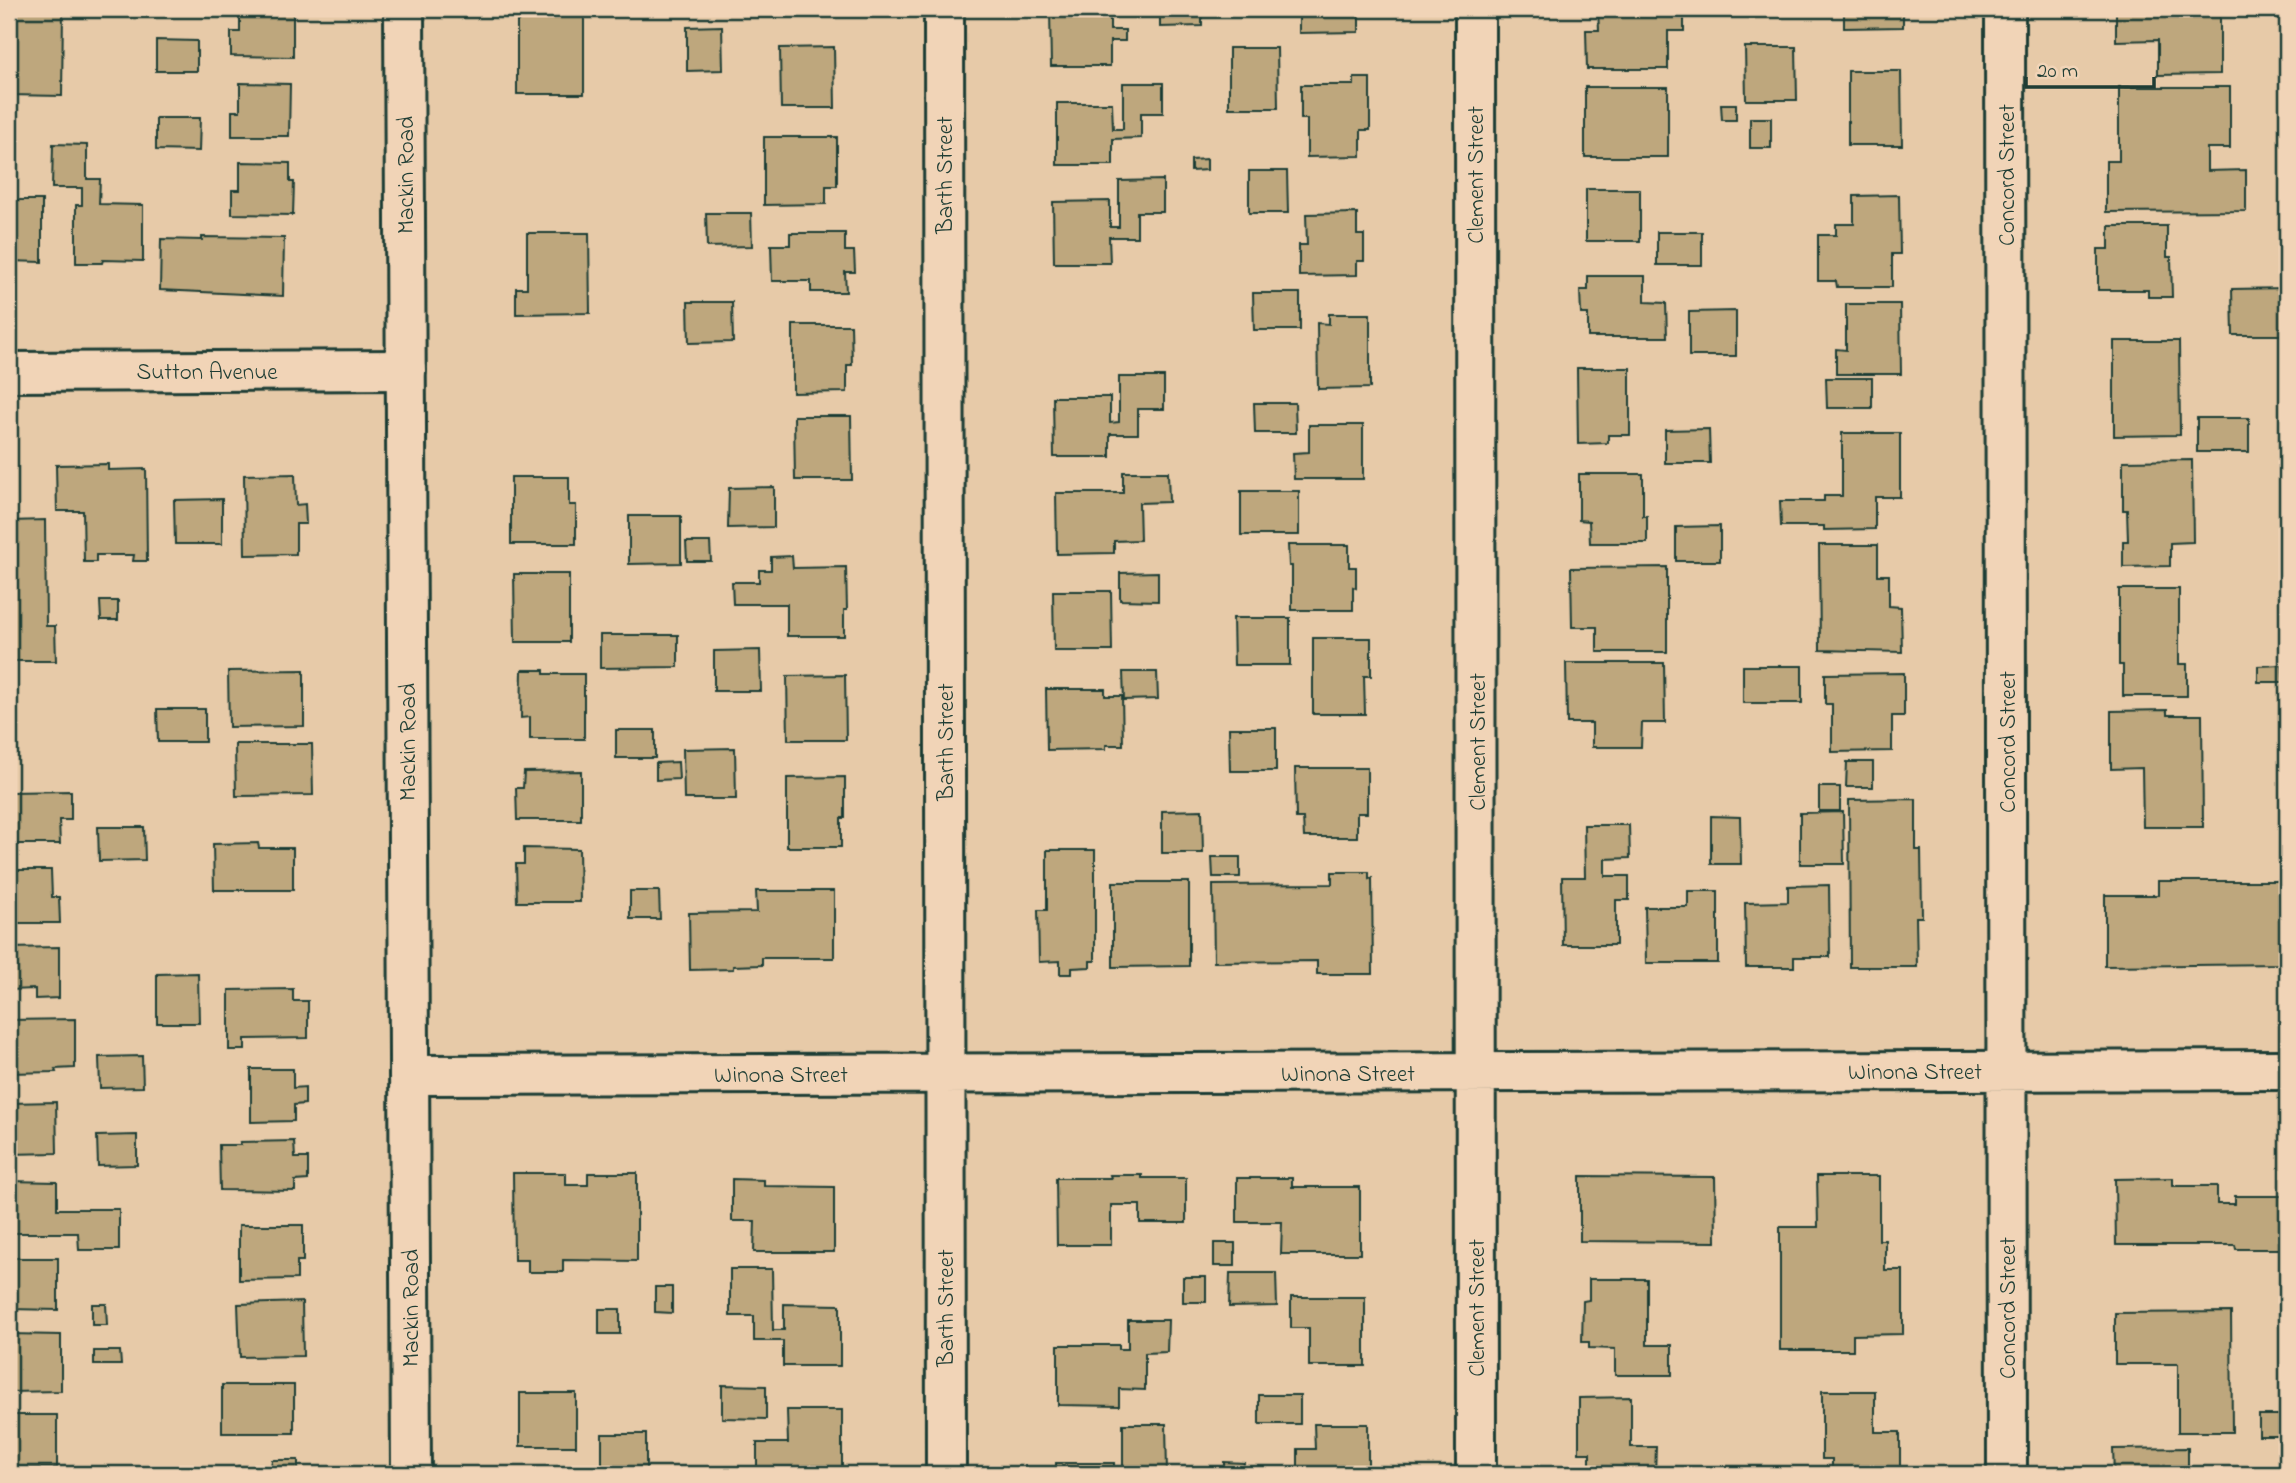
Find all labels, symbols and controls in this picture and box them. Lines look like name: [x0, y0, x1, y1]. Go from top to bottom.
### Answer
scale bar: [2026, 46, 2154, 90]
text: 20 m: [2037, 57, 2078, 87]
street label: Concord Street: [1992, 104, 2025, 246]
street label: Clement Street: [1461, 106, 1494, 244]
street label: Mackin Road: [391, 116, 424, 234]
street label: Barth Street: [930, 116, 963, 235]
street label: Sutton Avenue: [136, 357, 278, 390]
street label: Concord Street: [1993, 671, 2026, 813]
street label: Clement Street: [1463, 673, 1496, 811]
street label: Mackin Road: [393, 683, 426, 801]
street label: Barth Street: [931, 683, 964, 802]
street label: Winona Street: [1848, 1057, 1982, 1090]
street label: Winona Street: [1281, 1059, 1415, 1092]
street label: Winona Street: [714, 1060, 848, 1093]
street label: Concord Street: [1993, 1237, 2026, 1379]
street label: Clement Street: [1462, 1239, 1495, 1377]
street label: Mackin Road: [396, 1249, 429, 1367]
street label: Barth Street: [931, 1249, 964, 1368]

